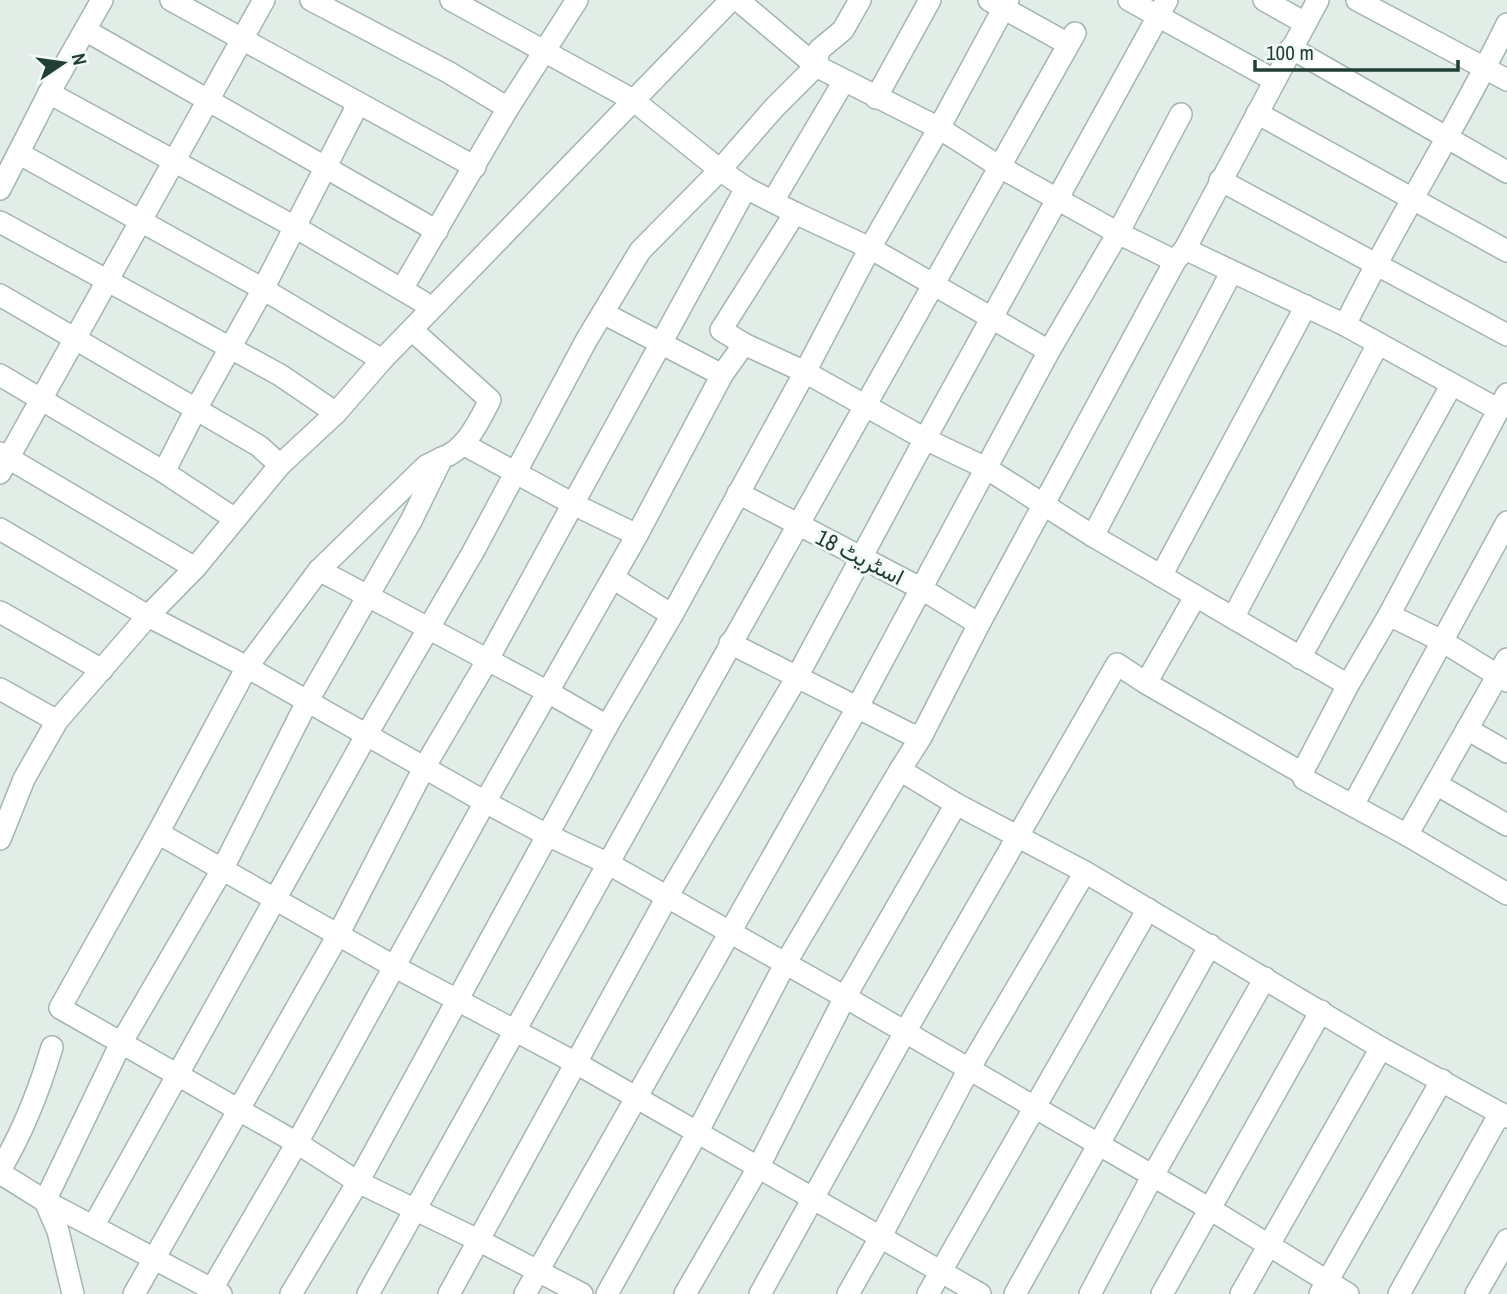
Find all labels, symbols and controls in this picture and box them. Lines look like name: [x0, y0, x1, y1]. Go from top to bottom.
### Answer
north arrow: [28, 28, 98, 98]
scale bar: [1255, 28, 1458, 72]
text: 100 m: [1266, 38, 1314, 67]
text: N: [66, 51, 93, 68]
street label: اسٹریٹ 18: [811, 521, 910, 592]

